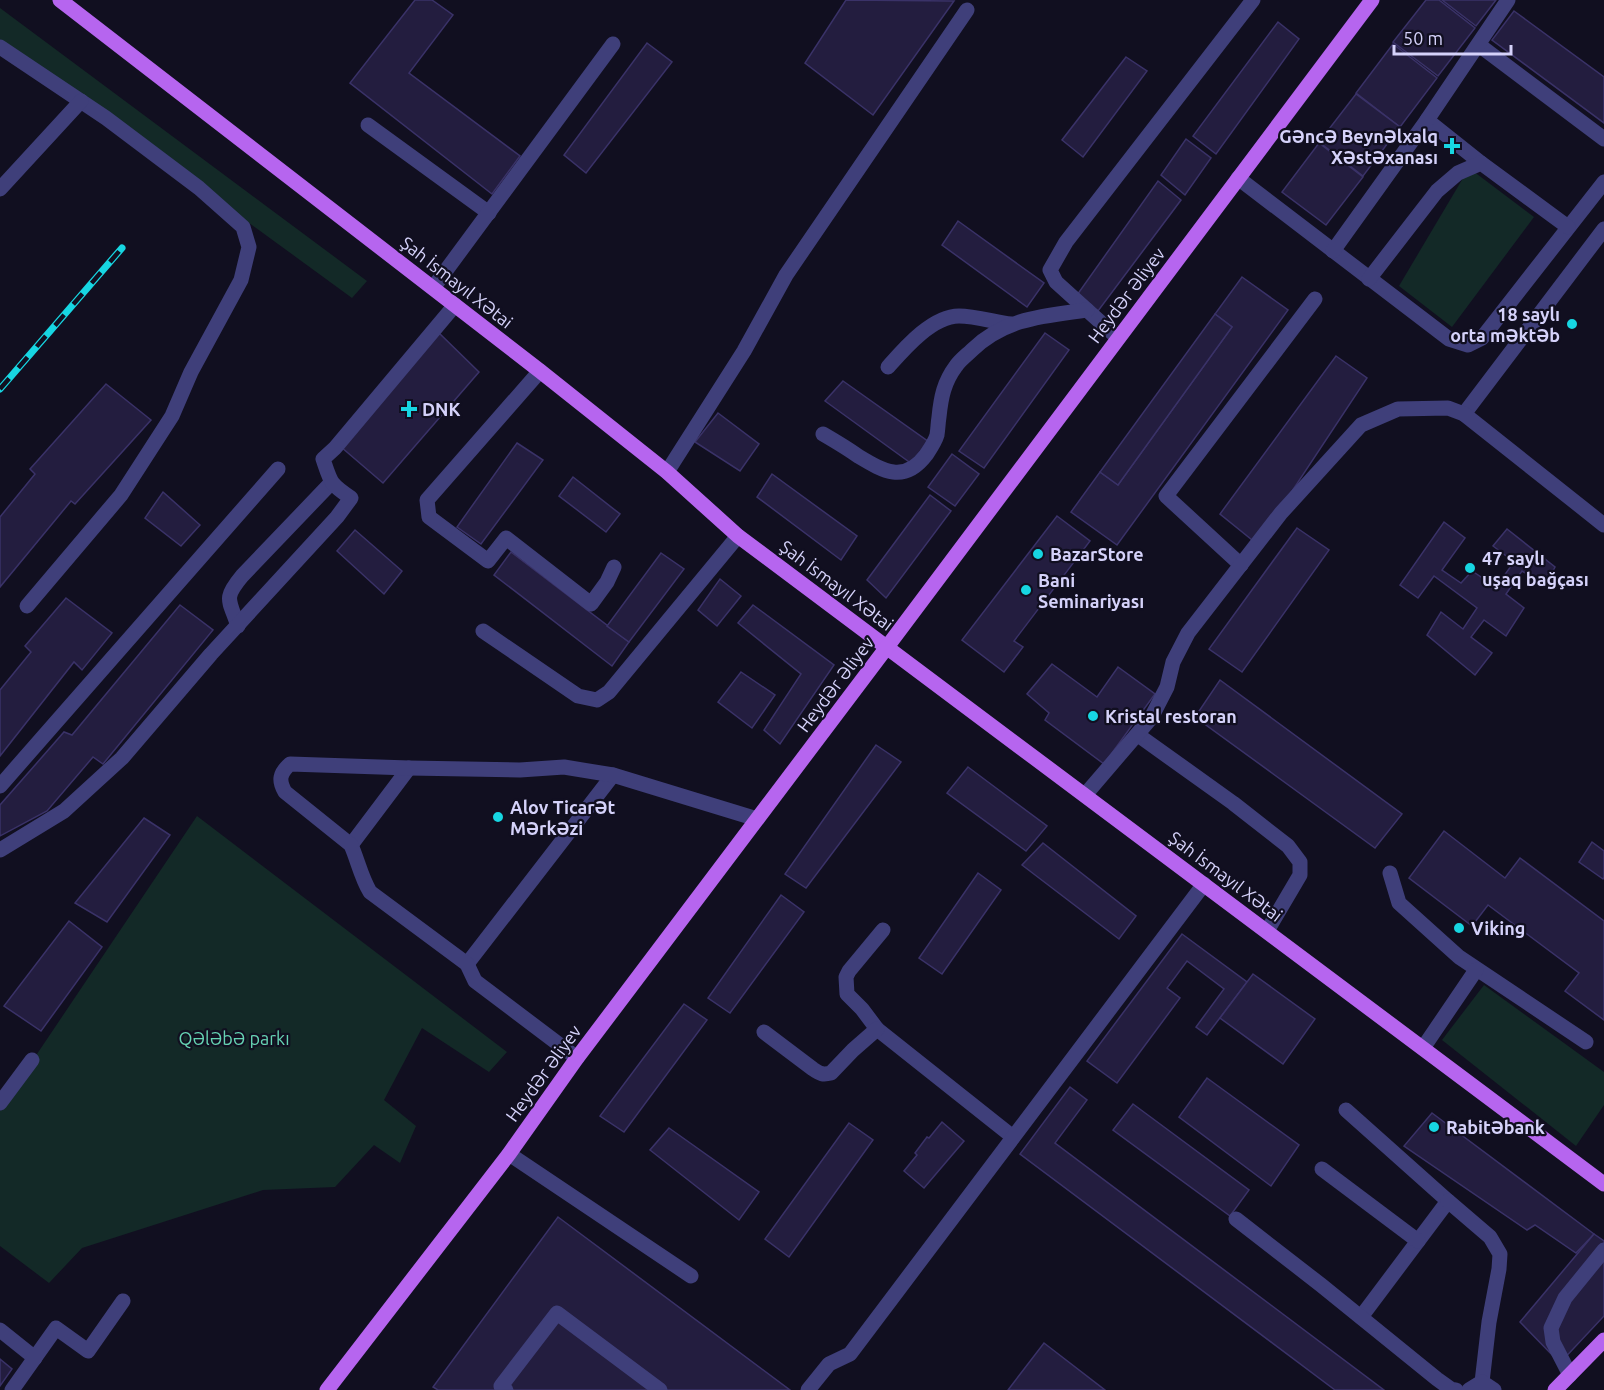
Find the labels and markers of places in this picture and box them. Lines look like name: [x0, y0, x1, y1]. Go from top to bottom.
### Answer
place label: Gəncə Beynəlxalq Xəstəxanası: [1279, 126, 1438, 167]
marker: Gəncə Beynəlxalq Xəstəxanası: [1443, 137, 1461, 155]
place label: 18 saylı orta məktəb: [1450, 304, 1560, 345]
marker: 18 saylı orta məktəb: [1565, 317, 1579, 331]
place label: DNK: [422, 399, 461, 419]
marker: DNK: [400, 400, 418, 418]
place label: BazarStore: [1050, 544, 1144, 564]
marker: BazarStore: [1031, 547, 1045, 561]
place label: 47 saylı uşaq bağçası: [1482, 548, 1589, 590]
marker: 47 saylı uşaq bağçası: [1463, 561, 1477, 575]
place label: Bani Seminariyası: [1038, 570, 1144, 611]
marker: Bani Seminariyası: [1019, 583, 1033, 597]
place label: Kristal restoran: [1105, 706, 1237, 726]
marker: Kristal restoran: [1086, 709, 1100, 723]
place label: Alov Ticarət Mərkəzi: [510, 797, 616, 838]
marker: Alov Ticarət Mərkəzi: [491, 810, 505, 824]
place label: Viking: [1471, 918, 1525, 938]
marker: Viking: [1452, 921, 1466, 935]
place label: Rabitəbank: [1446, 1117, 1545, 1137]
marker: Rabitəbank: [1427, 1120, 1441, 1134]

